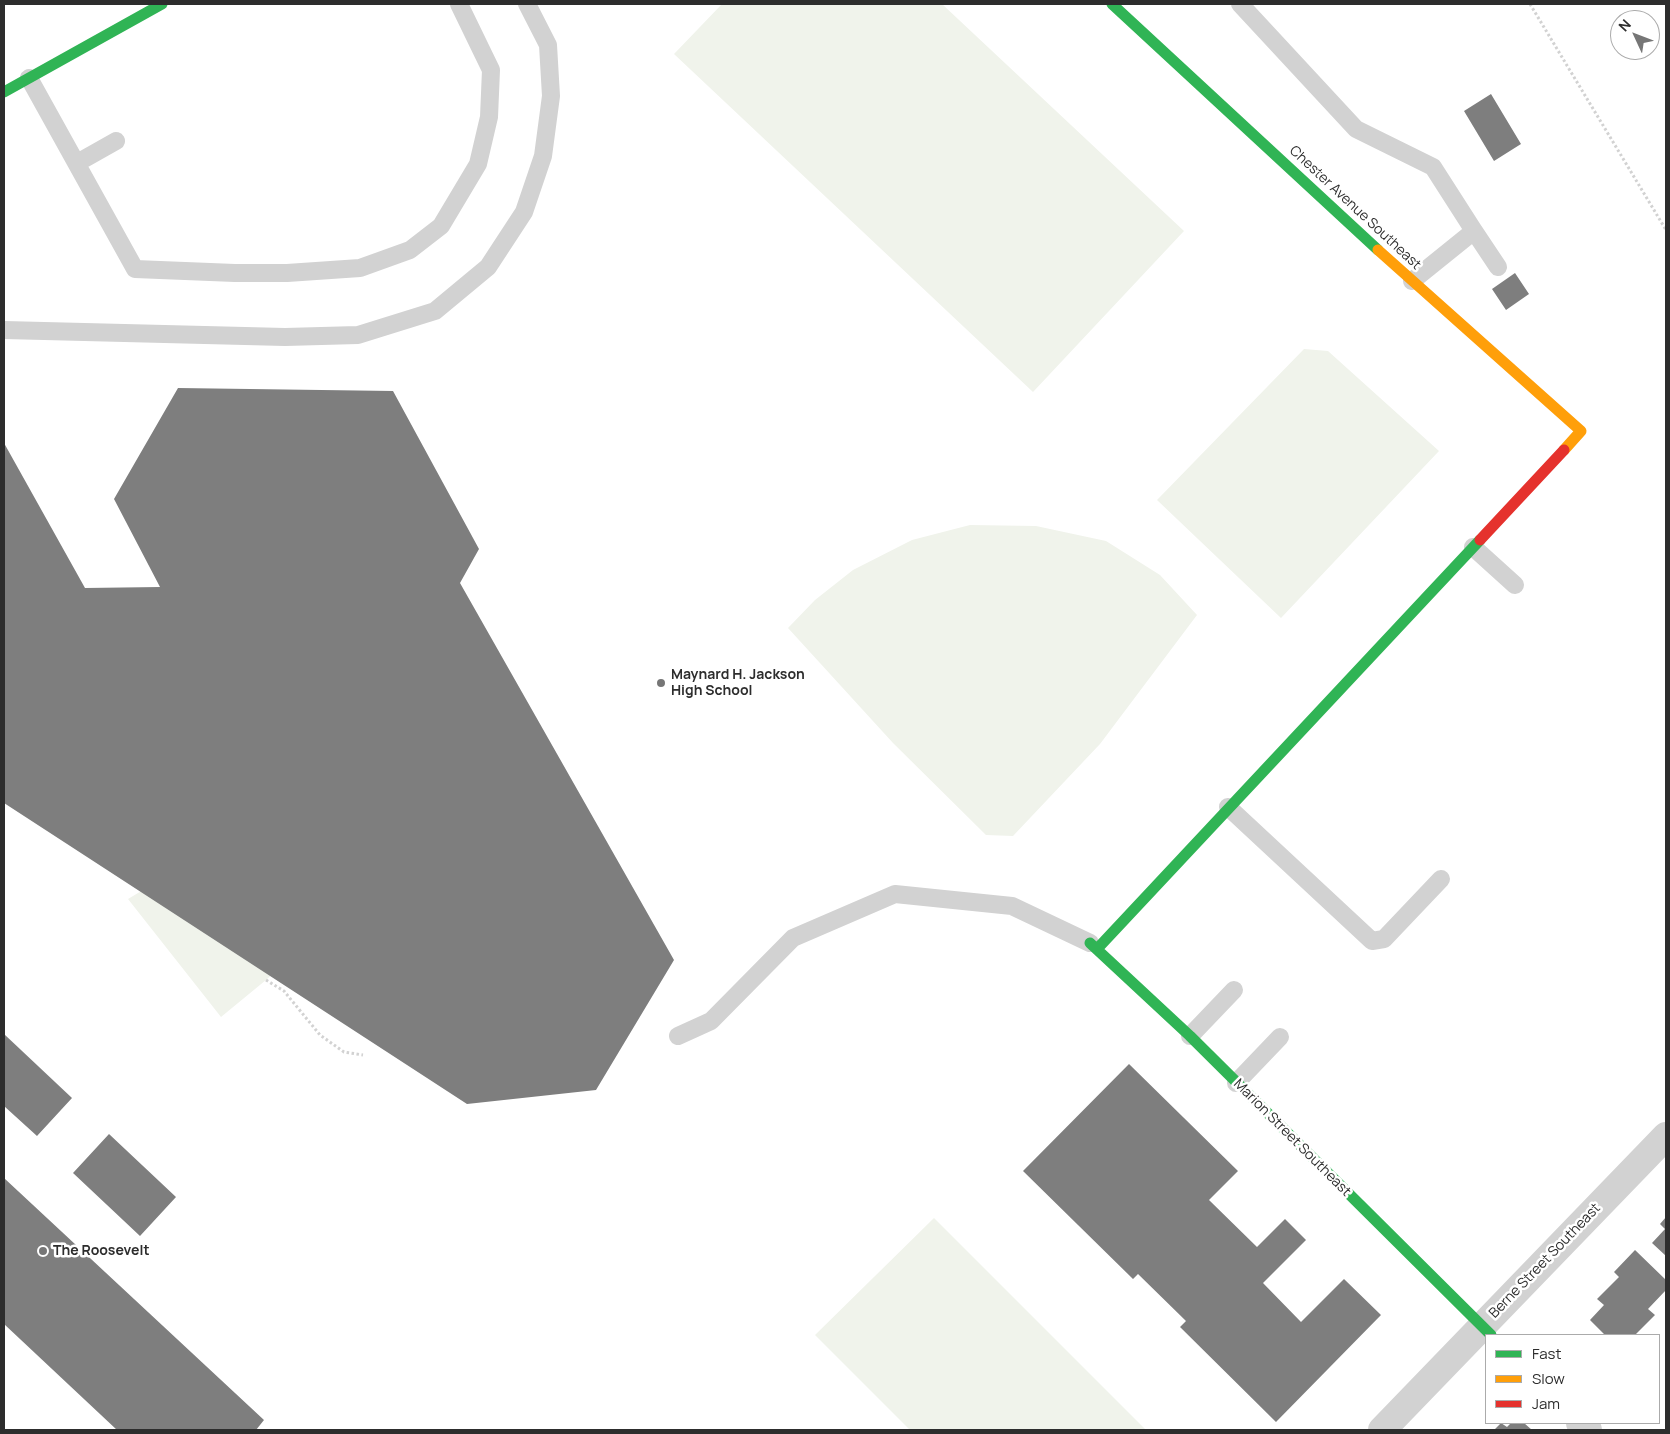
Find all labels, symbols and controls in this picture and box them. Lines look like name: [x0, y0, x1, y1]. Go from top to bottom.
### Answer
north arrow: [1610, 10, 1660, 60]
text: N: [1614, 15, 1635, 35]
street label: Chester Avenue Southeast: [1286, 143, 1424, 273]
place label: Maynard H. Jackson High School: [671, 667, 805, 700]
marker: Maynard H. Jackson High School: [655, 677, 667, 689]
street label: Marion Street Southeast: [1230, 1076, 1354, 1200]
street label: Berne Street Southeast: [1486, 1200, 1604, 1322]
place label: The Roosevelt: [53, 1243, 149, 1259]
marker: The Roosevelt: [37, 1245, 49, 1257]
legend: [1485, 1334, 1660, 1424]
text: Fast: [1532, 1343, 1561, 1364]
text: Slow: [1532, 1368, 1565, 1389]
text: Jam: [1532, 1393, 1560, 1414]

